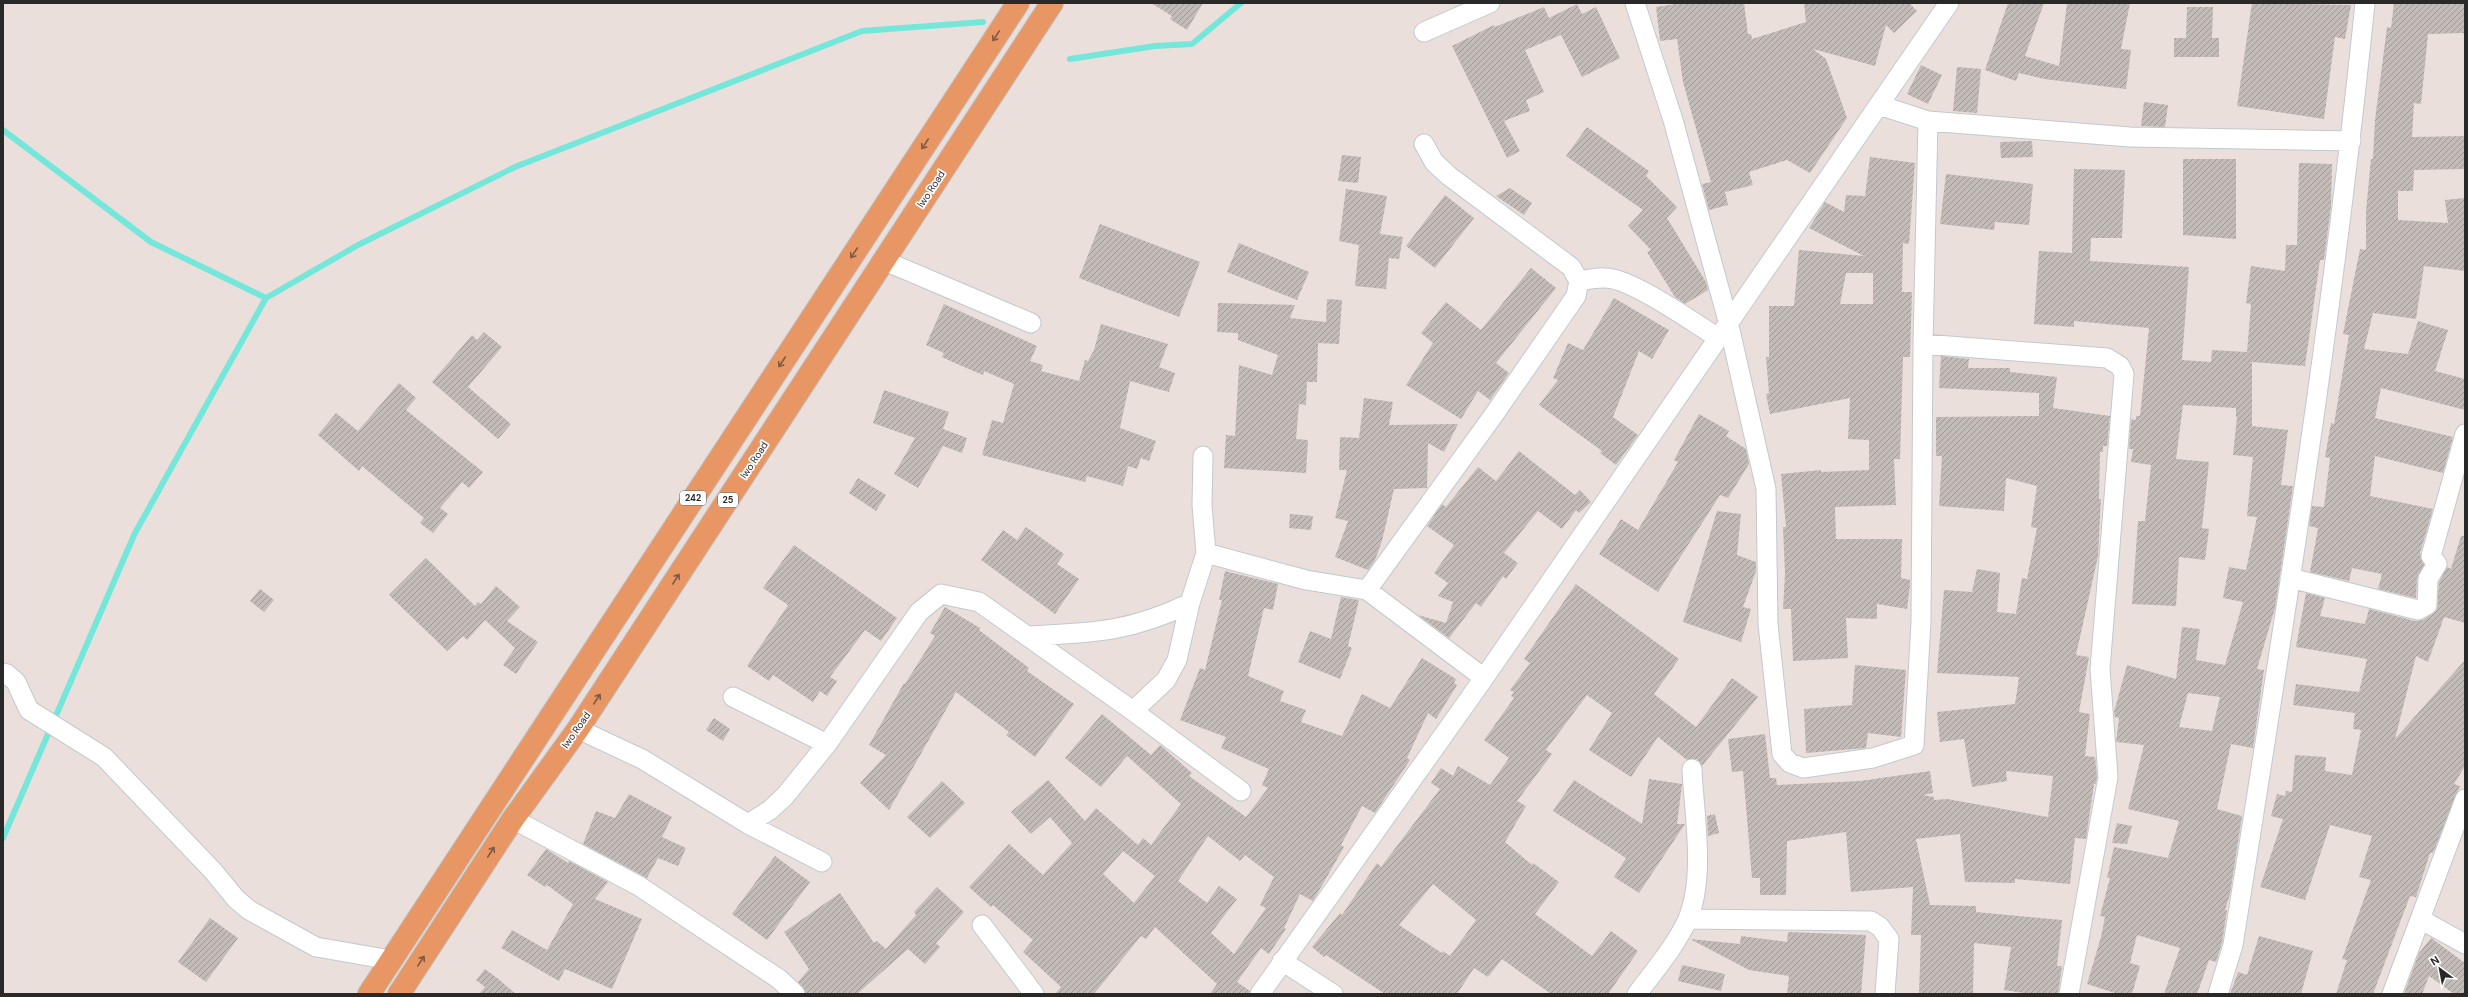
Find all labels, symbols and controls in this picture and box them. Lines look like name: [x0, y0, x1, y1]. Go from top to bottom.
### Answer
one-way arrow: [992, 30, 1000, 41]
one-way arrow: [921, 138, 929, 149]
street label: Iwo Road: [914, 168, 948, 210]
one-way arrow: [849, 247, 857, 259]
one-way arrow: [778, 356, 786, 367]
street label: Iwo Road: [737, 439, 771, 481]
road number: 242: [680, 491, 706, 505]
road number: 25: [718, 493, 738, 507]
one-way arrow: [672, 574, 680, 585]
one-way arrow: [593, 694, 601, 705]
street label: Iwo Road: [559, 709, 593, 751]
one-way arrow: [488, 846, 496, 858]
north arrow: [2420, 949, 2460, 989]
text: N: [2428, 952, 2442, 969]
one-way arrow: [417, 956, 425, 967]

